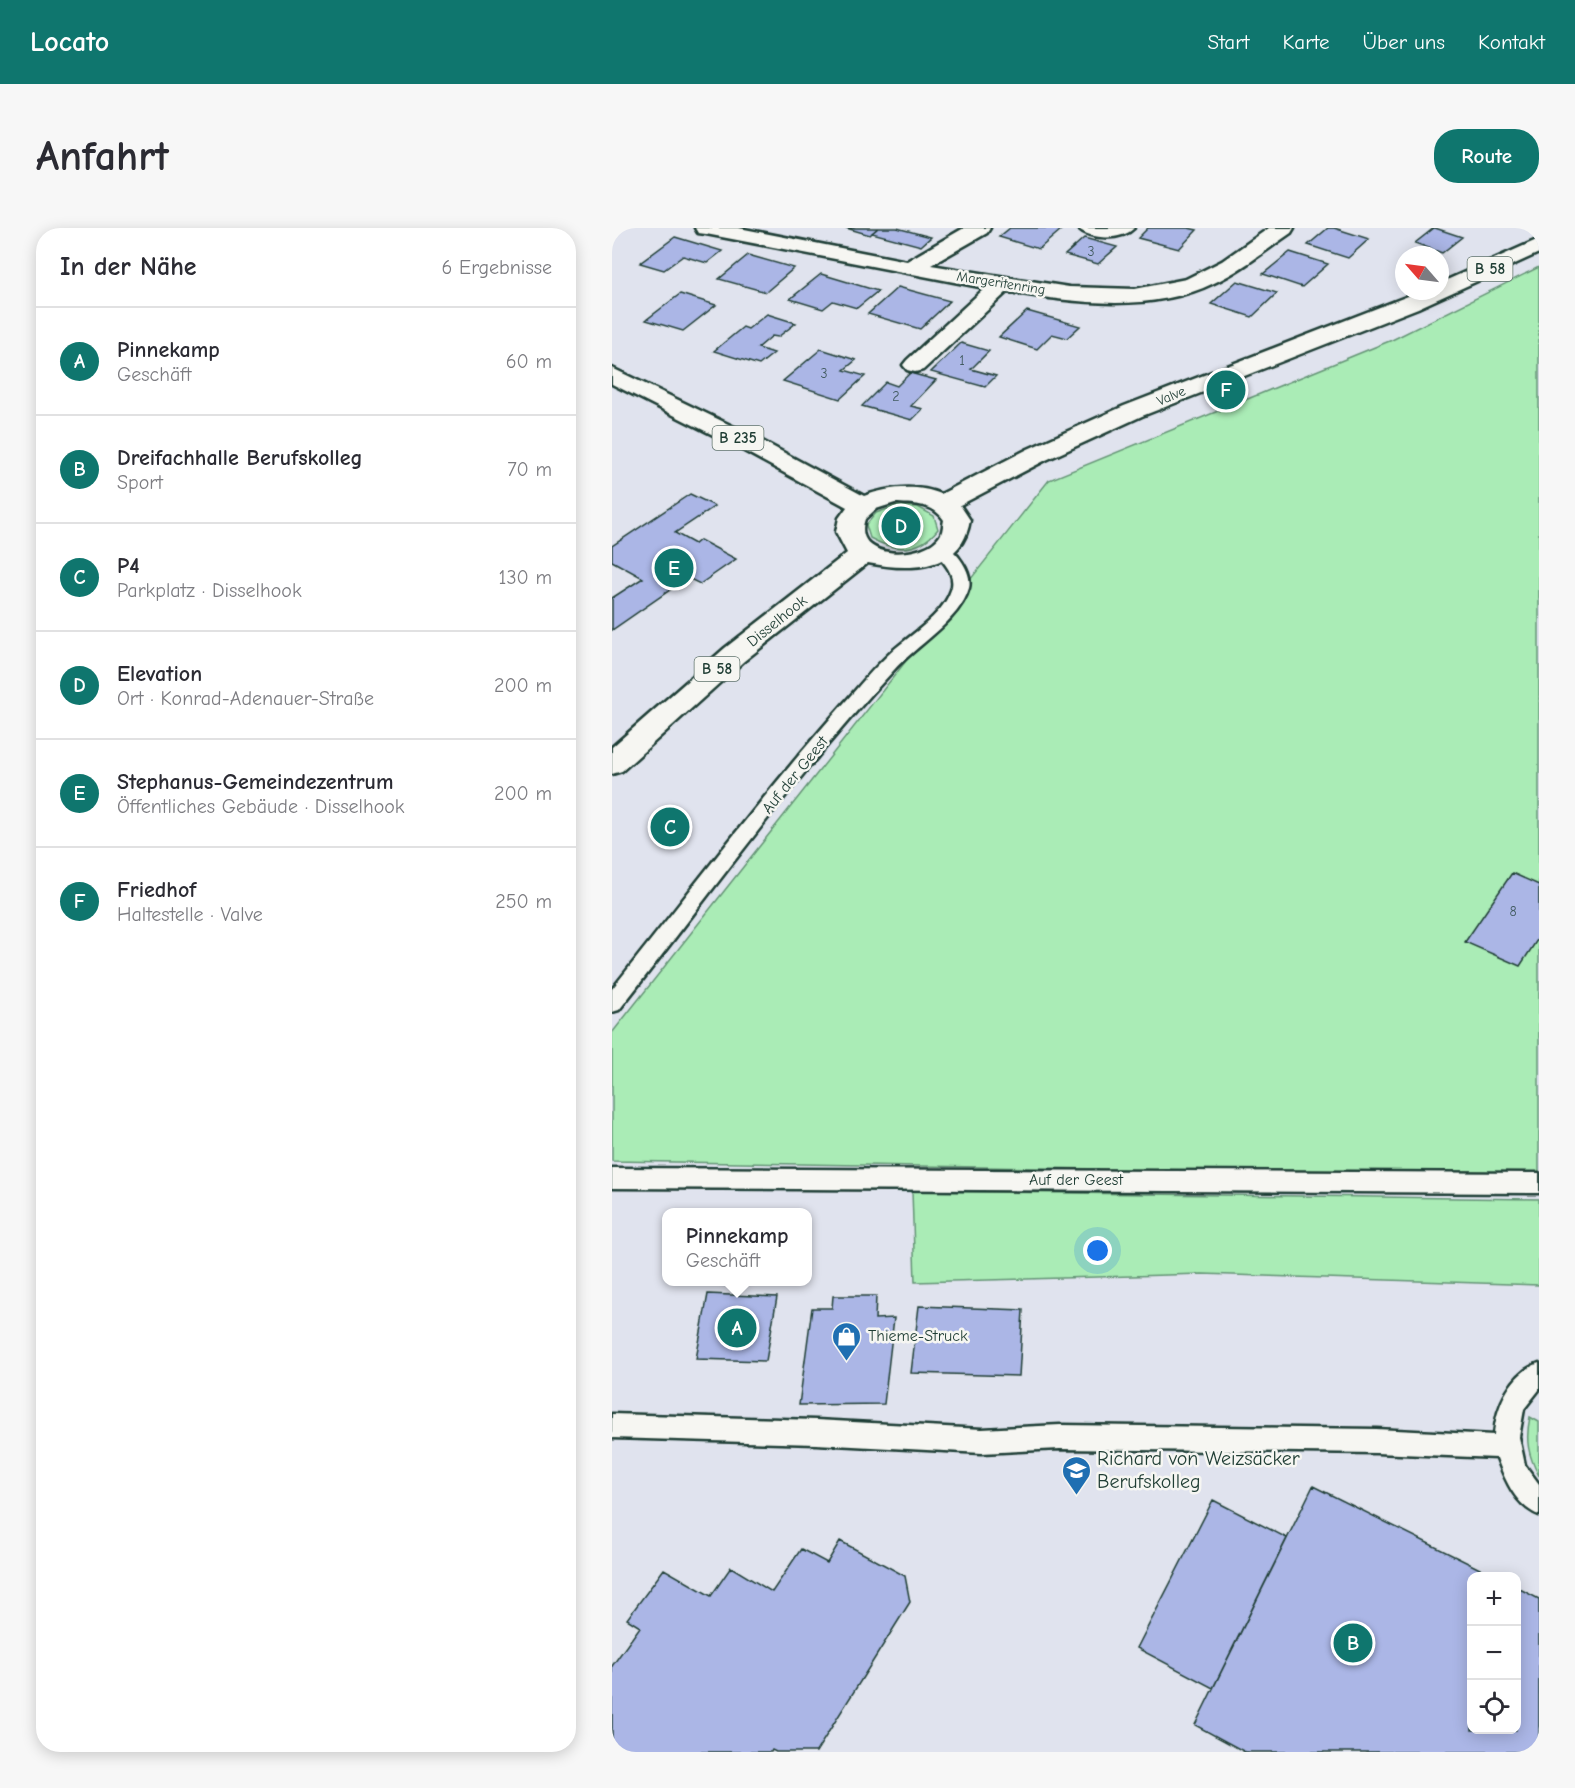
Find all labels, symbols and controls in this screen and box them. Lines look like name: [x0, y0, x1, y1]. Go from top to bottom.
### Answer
text: Locato: [30, 26, 109, 58]
text: Start: [1207, 30, 1250, 54]
text: Karte: [1283, 30, 1329, 54]
text: Über uns: [1362, 30, 1445, 54]
text: Kontakt: [1478, 30, 1545, 54]
button: Route: [1434, 129, 1539, 183]
text: Anfahrt: [36, 132, 169, 181]
house number: 3: [1087, 243, 1095, 260]
north arrow: [1395, 246, 1449, 300]
text: In der Nähe: [60, 252, 197, 282]
text: 6 Ergebnisse: [442, 256, 552, 279]
road number: B 58: [1468, 257, 1512, 281]
street label: Margeritenring: [955, 268, 1047, 298]
text: Pinnekamp: [117, 337, 220, 363]
text: A: [74, 350, 85, 373]
text: 60 m: [506, 350, 552, 373]
house number: 1: [959, 352, 965, 369]
text: Geschäft: [117, 363, 192, 386]
house number: 3: [820, 365, 828, 382]
pin: F: [1206, 368, 1246, 412]
street label: Valve: [1154, 382, 1188, 410]
house number: 2: [892, 388, 900, 405]
road number: B 235: [712, 426, 764, 450]
text: Dreifachhalle Berufskolleg: [117, 445, 363, 471]
text: B: [73, 458, 86, 481]
text: 70 m: [507, 458, 552, 481]
text: Sport: [117, 471, 163, 494]
pin: D: [882, 504, 920, 548]
pin: E: [654, 546, 694, 590]
text: P4: [117, 553, 139, 579]
text: C: [73, 566, 86, 589]
text: 130 m: [499, 566, 552, 589]
text: Parkplatz · Disselhook: [117, 579, 302, 602]
street label: Disselhook: [743, 591, 811, 651]
road number: B 58: [694, 657, 740, 681]
text: Elevation: [117, 661, 202, 687]
text: D: [73, 674, 86, 697]
text: 200 m: [494, 674, 552, 697]
text: Ort · Konrad-Adenauer-Straße: [117, 687, 374, 710]
street label: Auf der Geest: [758, 732, 832, 817]
text: Stephanus-Gemeindezentrum: [117, 769, 393, 795]
text: E: [74, 782, 85, 805]
text: 200 m: [494, 782, 552, 805]
text: Öffentliches Gebäude · Disselhook: [117, 795, 405, 818]
pin: C: [650, 804, 690, 850]
text: Friedhof: [117, 877, 196, 903]
text: F: [74, 890, 85, 913]
text: 250 m: [495, 890, 552, 913]
text: Haltestelle · Valve: [117, 903, 263, 926]
house number: 8: [1509, 903, 1517, 920]
street label: Auf der Geest: [1029, 1171, 1124, 1189]
popup: [662, 1208, 812, 1286]
text: Pinnekamp: [686, 1223, 788, 1249]
your location: [1083, 1236, 1112, 1265]
text: Geschäft: [686, 1249, 760, 1272]
pin: A: [718, 1306, 756, 1350]
shop icon: Thieme-Struck: [831, 1320, 863, 1362]
place label: Thieme-Struck: [868, 1327, 968, 1345]
place label: Richard von Weizsäcker Berufskolleg: [1097, 1447, 1300, 1493]
school or university icon: Richard von Weizsäcker Berufskolleg: [1060, 1454, 1092, 1496]
map controls: [1467, 1572, 1521, 1734]
button: +: [1467, 1572, 1521, 1626]
pin: B: [1334, 1620, 1372, 1666]
button: −: [1467, 1626, 1521, 1680]
button: locate: [1467, 1680, 1521, 1734]

